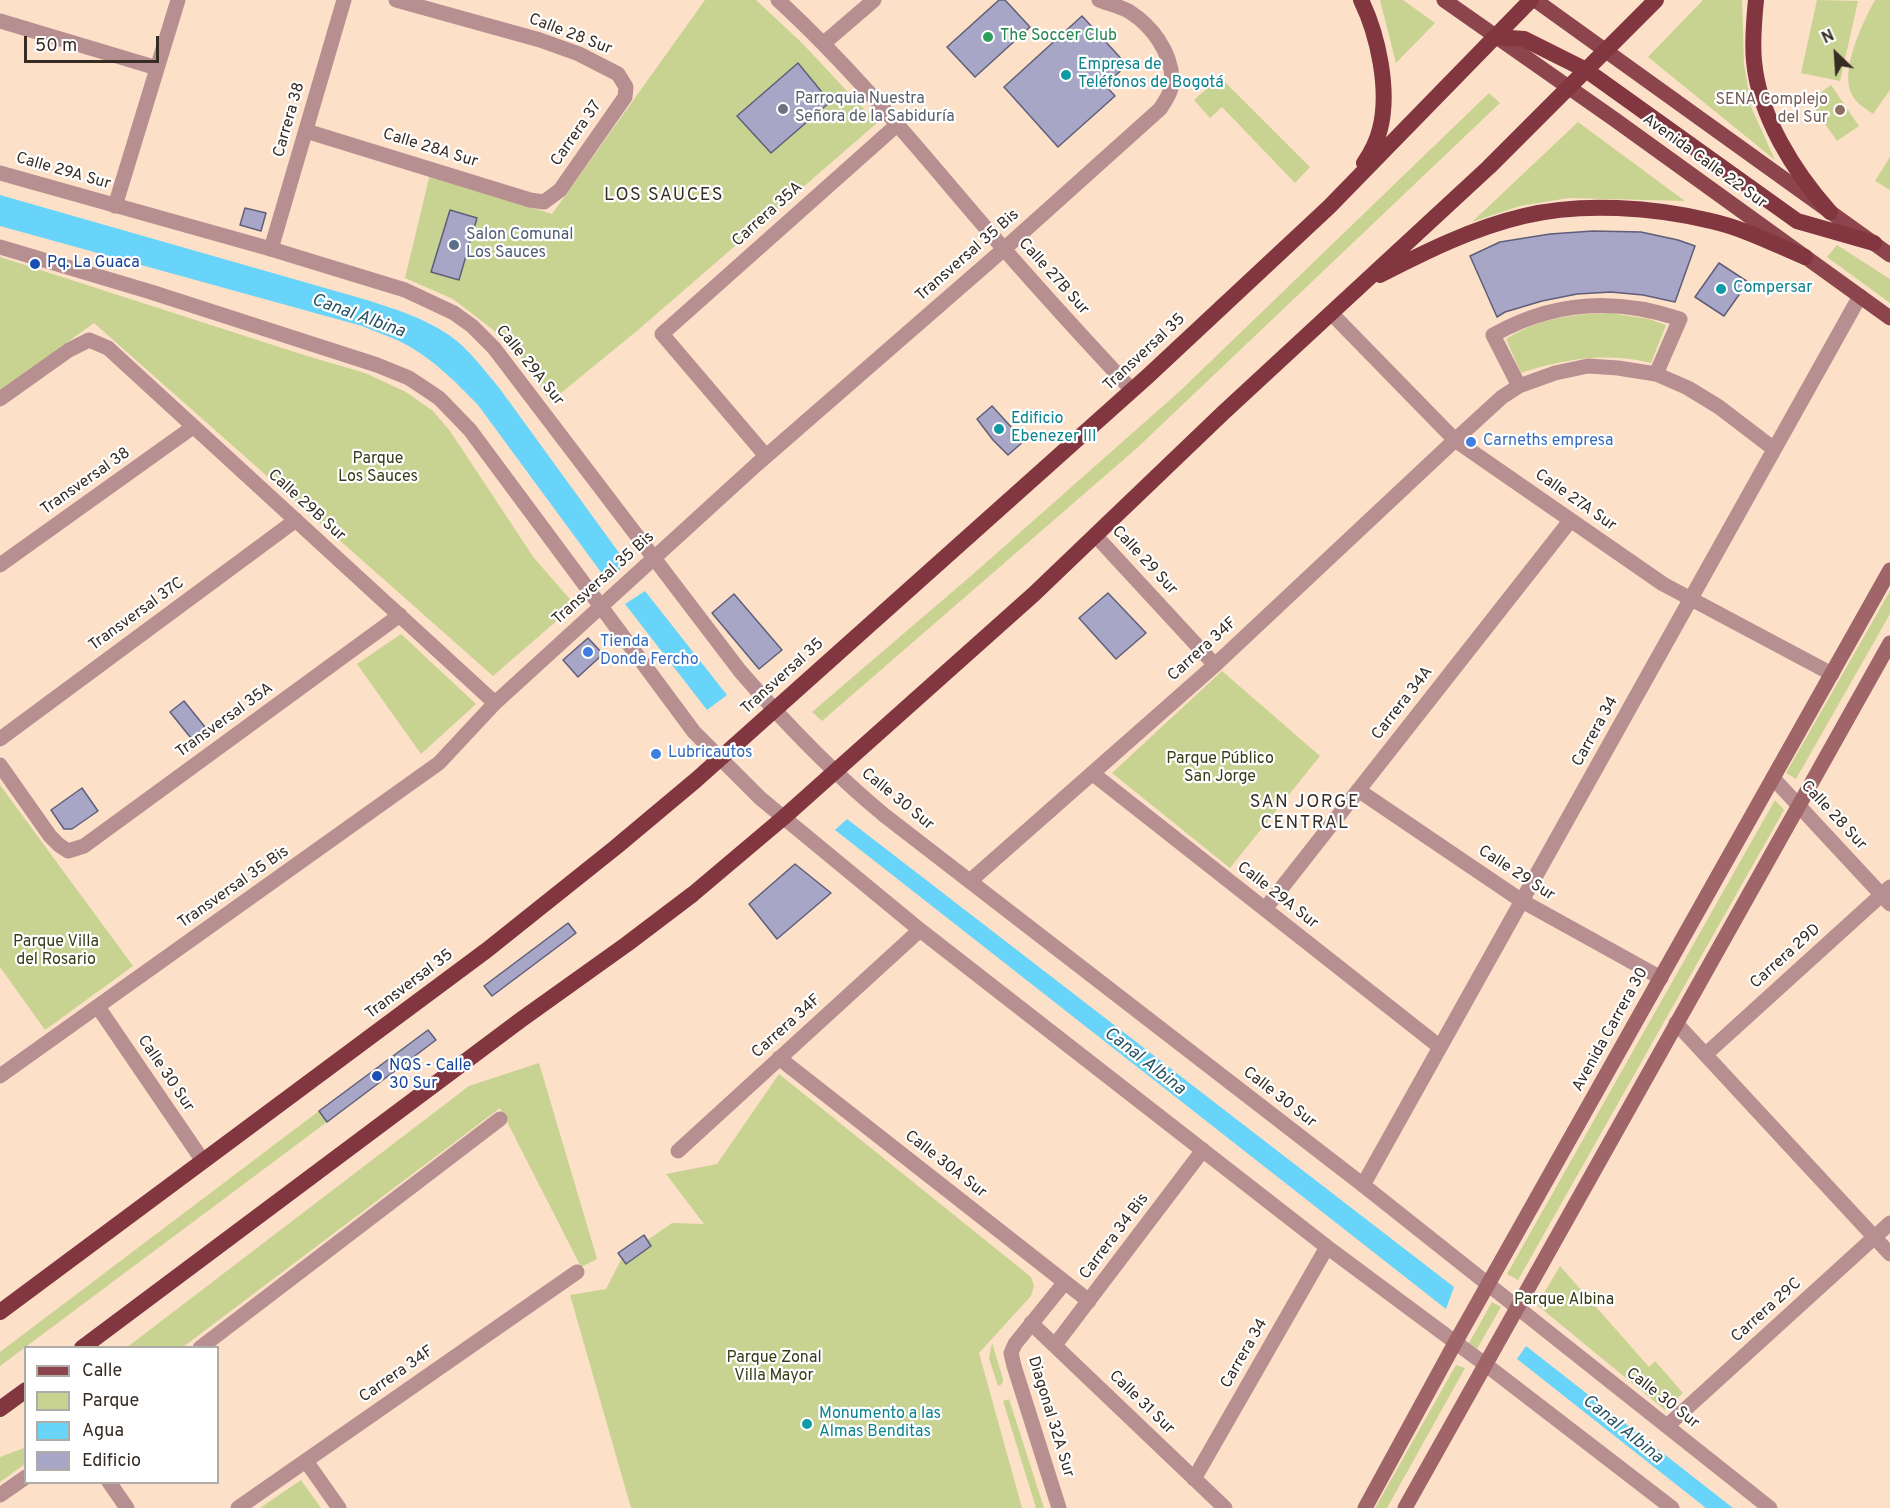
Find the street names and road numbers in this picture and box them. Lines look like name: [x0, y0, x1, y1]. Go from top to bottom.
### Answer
street label: Calle 28 Sur: [526, 10, 614, 60]
street label: Carrera 38: [270, 80, 310, 160]
street label: Carrera 37: [547, 98, 607, 170]
street label: Avenida Calle 22 Sur: [1638, 110, 1770, 214]
street label: Calle 28A Sur: [380, 125, 480, 173]
street label: Calle 29A Sur: [13, 149, 113, 195]
street label: Carrera 35A: [729, 178, 807, 252]
street label: Transversal 35 Bis: [912, 206, 1024, 306]
street label: Calle 27B Sur: [1014, 235, 1092, 319]
street label: Transversal 35: [1100, 310, 1190, 396]
street label: Calle 29A Sur: [491, 322, 567, 410]
street label: Transversal 38: [38, 444, 134, 520]
street label: Calle 29B Sur: [263, 466, 349, 546]
street label: Calle 27A Sur: [1530, 466, 1620, 536]
street label: Calle 29 Sur: [1107, 522, 1181, 600]
street label: Transversal 35 Bis: [549, 528, 659, 630]
street label: Transversal 37C: [86, 574, 188, 656]
street label: Carrera 34F: [1164, 614, 1242, 686]
street label: Transversal 35: [738, 635, 828, 719]
street label: Carrera 34A: [1368, 663, 1438, 745]
street label: Transversal 35A: [173, 679, 277, 763]
street label: Carrera 34: [1569, 694, 1623, 770]
street label: Calle 30 Sur: [857, 765, 937, 835]
street label: Calle 28 Sur: [1796, 777, 1870, 855]
street label: Calle 29 Sur: [1474, 842, 1558, 906]
street label: Transversal 35 Bis: [175, 843, 293, 933]
street label: Calle 29A Sur: [1233, 858, 1321, 934]
street label: Carrera 29D: [1747, 920, 1825, 994]
street label: Transversal 35: [362, 946, 458, 1024]
street label: Avenida Carrera 30: [1569, 965, 1653, 1095]
street label: Carrera 34F: [748, 991, 826, 1063]
street label: Calle 30 Sur: [132, 1032, 198, 1116]
street label: Calle 30 Sur: [1238, 1063, 1320, 1133]
street label: Calle 30A Sur: [900, 1127, 990, 1203]
street label: Carrera 34 Bis: [1076, 1190, 1154, 1284]
street label: Carrera 29C: [1728, 1275, 1806, 1347]
street label: Carrera 34: [1217, 1316, 1273, 1392]
street label: Carrera 34F: [356, 1342, 438, 1408]
street label: Diagonal 32A Sur: [1022, 1354, 1078, 1480]
street label: Calle 30 Sur: [1621, 1364, 1703, 1434]
street label: Calle 31 Sur: [1104, 1367, 1178, 1439]

